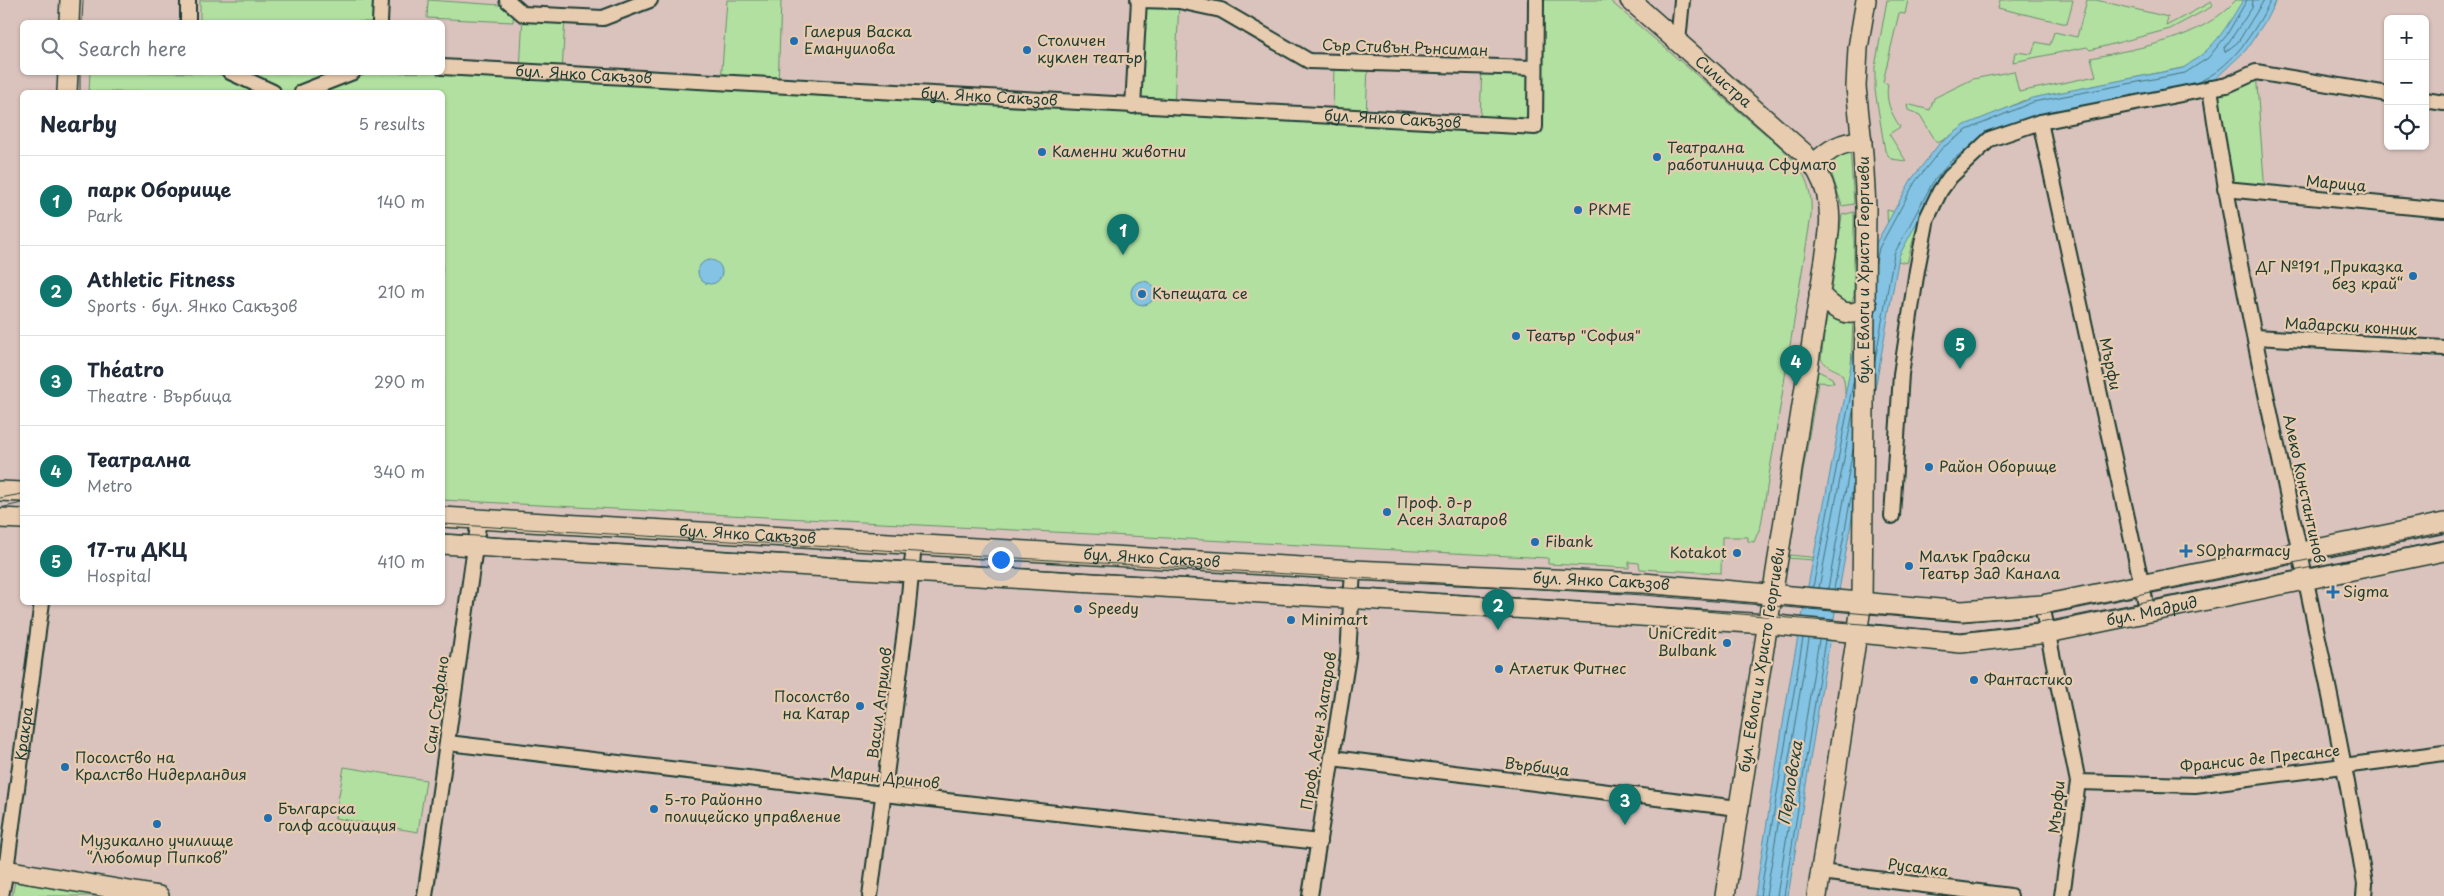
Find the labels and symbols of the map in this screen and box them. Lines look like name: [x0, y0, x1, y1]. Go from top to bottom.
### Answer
place label: Галерия Васка Емануилова: [804, 19, 913, 59]
place label: Столичен куклен театър: [1037, 28, 1143, 68]
street label: Сър Стивън Рънсиман: [1321, 32, 1489, 61]
marker: Галерия Васка Емануилова: [788, 35, 800, 47]
marker: Столичен куклен театър: [1021, 44, 1033, 56]
street label: Силистра: [1691, 49, 1758, 113]
street label: бул. Янко Сакъзов: [515, 58, 653, 89]
street label: бул. Янко Сакъзов: [920, 80, 1059, 111]
street label: бул. Янко Сакъзов: [1324, 102, 1462, 133]
place label: Театрална работилница Сфумато: [1667, 135, 1837, 175]
place label: Каменни животни: [1052, 139, 1186, 162]
marker: Каменни животни: [1036, 146, 1048, 158]
marker: Театрална работилница Сфумато: [1651, 151, 1663, 163]
street label: бул. Евлоги и Христо Георгиеви: [1851, 156, 1874, 384]
street label: Марица: [2305, 168, 2368, 197]
place label: РКМЕ: [1588, 197, 1631, 220]
marker: РКМЕ: [1572, 204, 1584, 216]
pin: 1: [1107, 214, 1139, 255]
place label: ДГ №191 „Приказка без край“: [2255, 254, 2404, 294]
marker: ДГ №191 „Приказка без край“: [2407, 270, 2419, 282]
place label: Къпещата се: [1152, 281, 1248, 304]
marker: Къпещата се: [1136, 288, 1148, 300]
street label: Мадарски конник: [2284, 311, 2418, 340]
place label: Театър "София": [1526, 323, 1641, 346]
pin: 5: [1944, 328, 1976, 369]
marker: Театър "София": [1510, 330, 1522, 342]
street label: Мърфи: [2095, 335, 2128, 392]
pin: 4: [1780, 345, 1812, 386]
street label: Алеко Константинов: [2278, 412, 2333, 566]
place label: Район Оборище: [1939, 454, 2057, 477]
marker: Район Оборище: [1923, 461, 1935, 473]
place label: Проф. д-р Асен Златаров: [1397, 490, 1507, 530]
marker: Проф. д-р Асен Златаров: [1381, 506, 1393, 518]
street label: бул. Янко Сакъзов: [678, 518, 817, 549]
place label: Fibank: [1545, 529, 1593, 552]
marker: Fibank: [1529, 536, 1541, 548]
place label: SOpharmacy: [2196, 538, 2291, 561]
place label: Kotakot: [1670, 540, 1727, 563]
street label: бул. Янко Сакъзов: [1083, 541, 1221, 572]
place label: Малък Градски Театър Зад Канала: [1919, 544, 2061, 584]
marker: SOpharmacy: [2180, 545, 2192, 557]
street label: бул. Евлоги и Христо Георгиеви: [1731, 546, 1790, 774]
your location: [988, 547, 1014, 573]
marker: Kotakot: [1731, 547, 1743, 559]
marker: Малък Градски Театър Зад Канала: [1903, 560, 1915, 572]
street label: бул. Янко Сакъзов: [1532, 565, 1671, 595]
place label: Sigma: [2343, 579, 2389, 602]
marker: Sigma: [2327, 586, 2339, 598]
pin: 2: [1482, 589, 1514, 630]
street label: бул. Мадрид: [2104, 589, 2199, 631]
place label: Speedy: [1088, 596, 1139, 619]
marker: Speedy: [1072, 603, 1084, 615]
place label: Minimart: [1301, 607, 1368, 630]
marker: Minimart: [1285, 614, 1297, 626]
place label: UniCredit Bulbank: [1648, 621, 1717, 661]
marker: UniCredit Bulbank: [1721, 637, 1733, 649]
street label: Васил Априлов: [860, 645, 897, 760]
street label: Проф. Асен Златаров: [1294, 650, 1341, 812]
street label: Сан Стефано: [417, 654, 454, 755]
place label: Атлетик Фитнес: [1509, 656, 1626, 679]
marker: Атлетик Фитнес: [1493, 663, 1505, 675]
place label: Фантастико: [1984, 667, 2073, 690]
marker: Фантастико: [1968, 674, 1980, 686]
place label: Посолство на Катар: [774, 684, 850, 724]
marker: Посолство на Катар: [854, 700, 866, 712]
street label: Кракра: [8, 704, 38, 762]
water label: Перловска: [1771, 738, 1808, 826]
street label: Франсис де Пресансе: [2179, 738, 2341, 777]
place label: Посолство на Кралство Нидерландия: [75, 745, 247, 785]
street label: Върбица: [1503, 750, 1571, 781]
street label: Марин Дринов: [829, 759, 941, 794]
marker: Посолство на Кралство Нидерландия: [59, 761, 71, 773]
street label: Мърфи: [2041, 779, 2070, 834]
pin: 3: [1609, 784, 1641, 825]
place label: 5-то Районно полицейско управление: [664, 787, 841, 827]
place label: Българска голф асоциация: [278, 796, 397, 836]
marker: 5-то Районно полицейско управление: [648, 803, 660, 815]
marker: Българска голф асоциация: [262, 812, 274, 824]
marker: Музикално училище “Любомир Пипков”: [151, 818, 163, 830]
place label: Музикално училище “Любомир Пипков”: [80, 828, 234, 868]
street label: Русалка: [1887, 851, 1950, 882]

